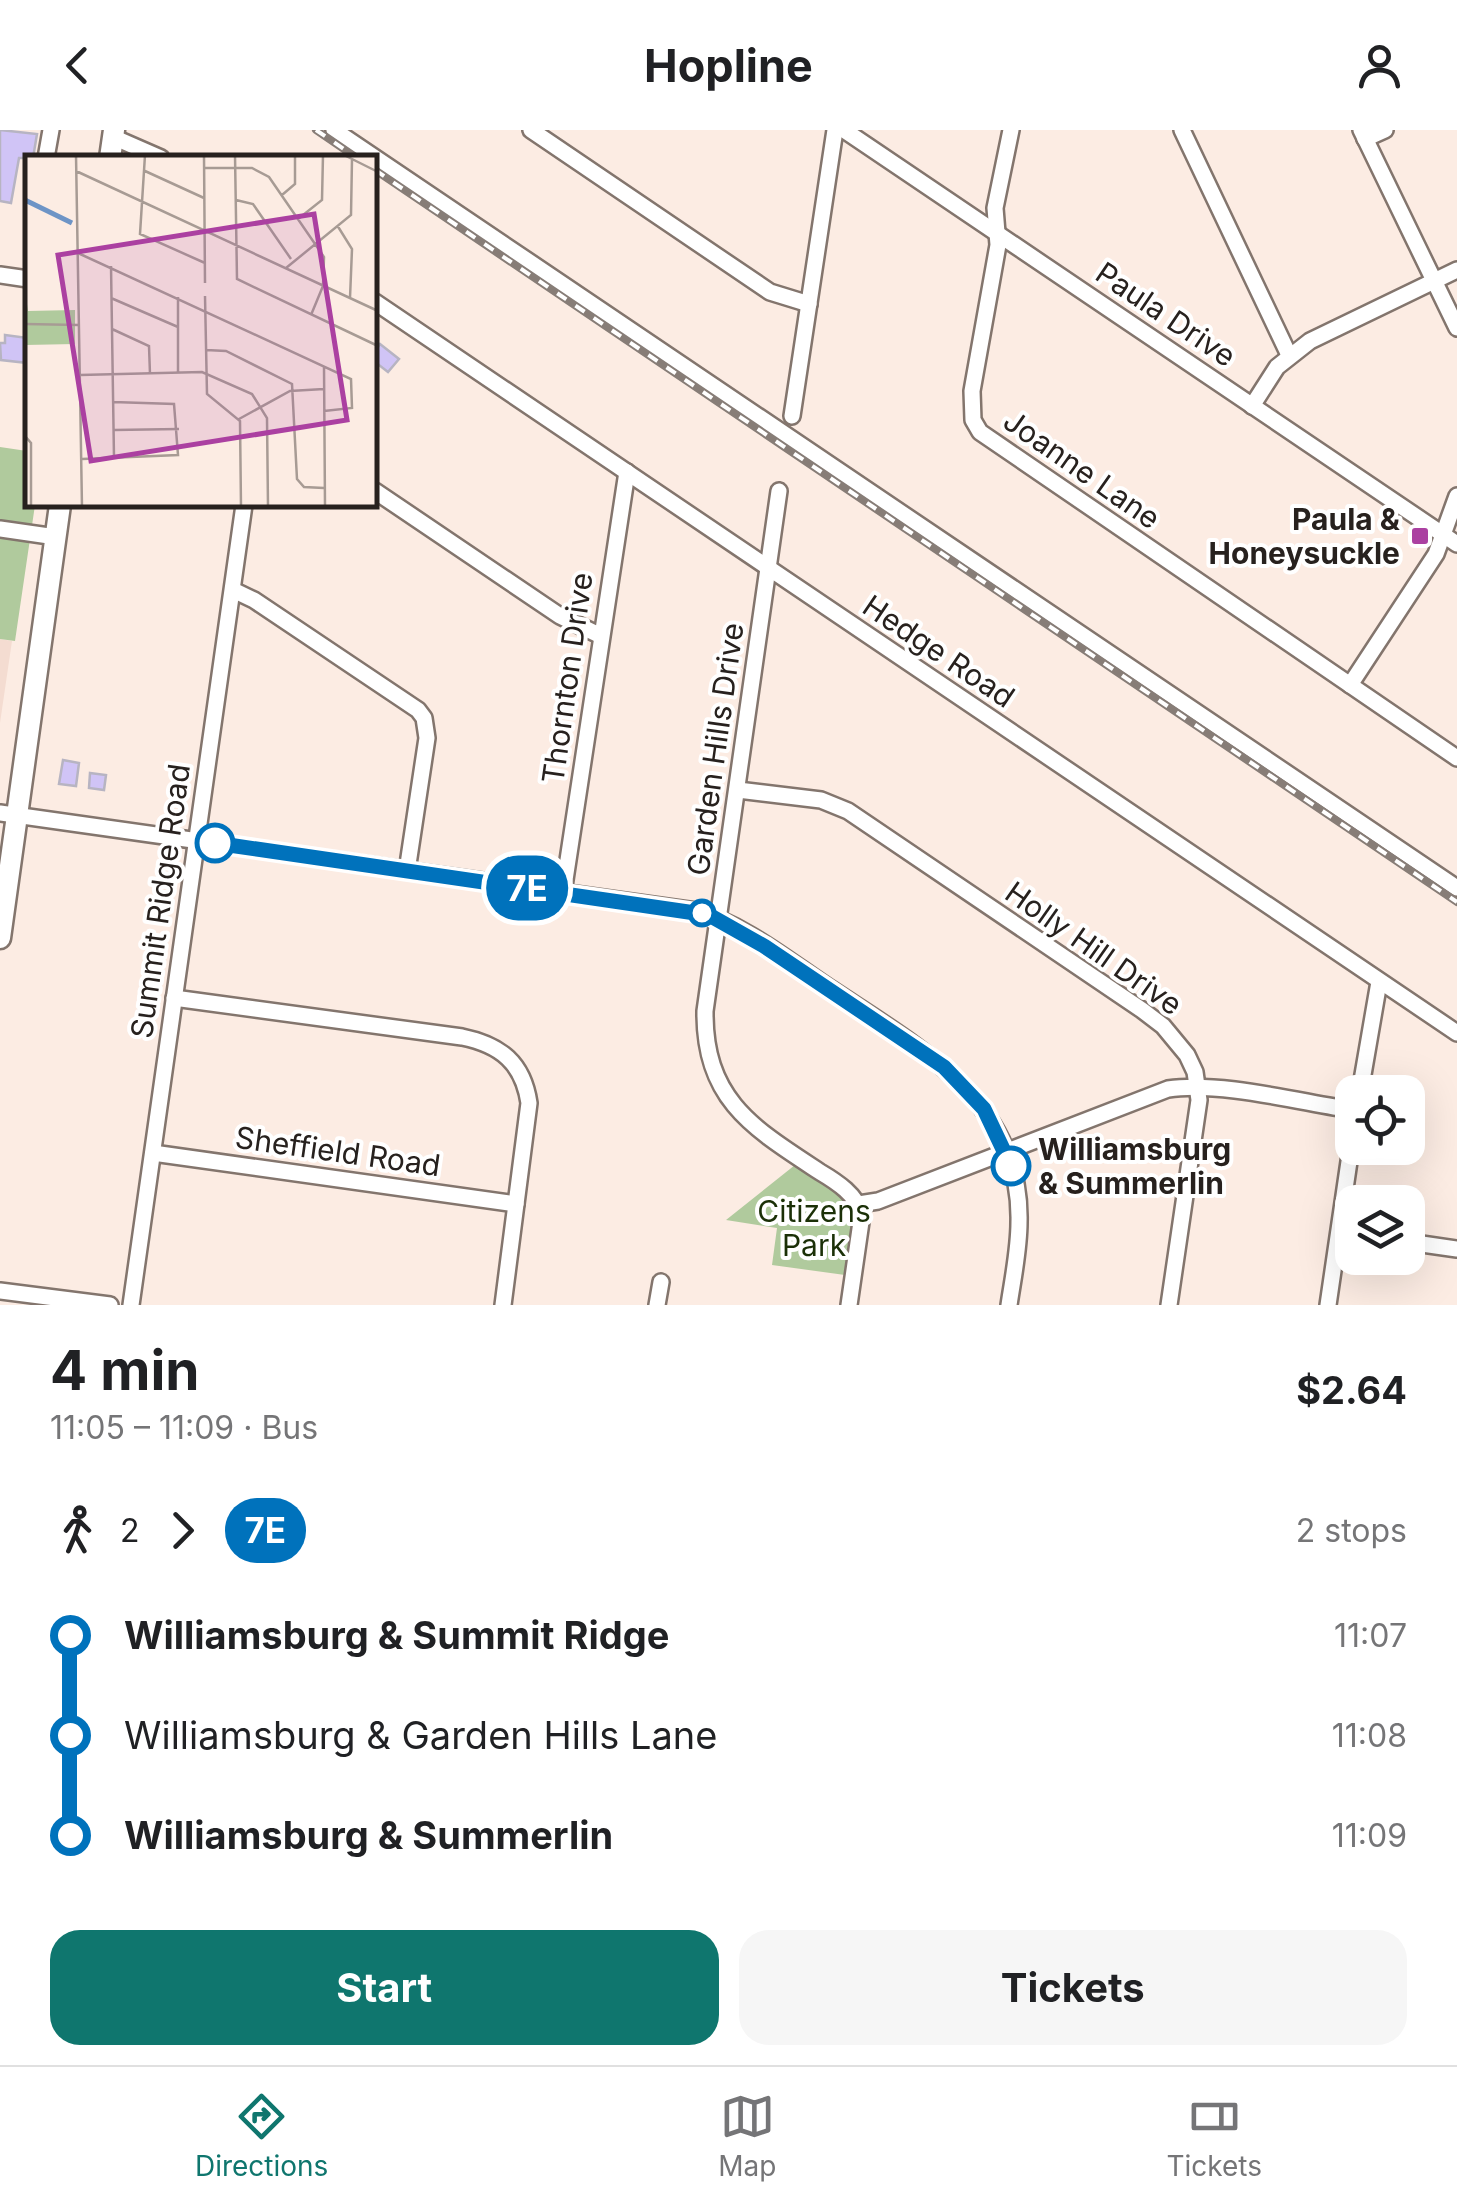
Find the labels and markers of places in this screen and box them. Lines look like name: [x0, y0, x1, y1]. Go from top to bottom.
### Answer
place label: Paula & Honeysuckle: [1209, 501, 1401, 571]
marker: Paula & Honeysuckle: [1409, 525, 1431, 547]
unlabelled marker: [196, 824, 234, 862]
unlabelled marker: [689, 900, 715, 926]
place label: Williamsburg & Summerlin: [1038, 1131, 1231, 1201]
marker: Williamsburg & Summerlin: [992, 1147, 1030, 1185]

